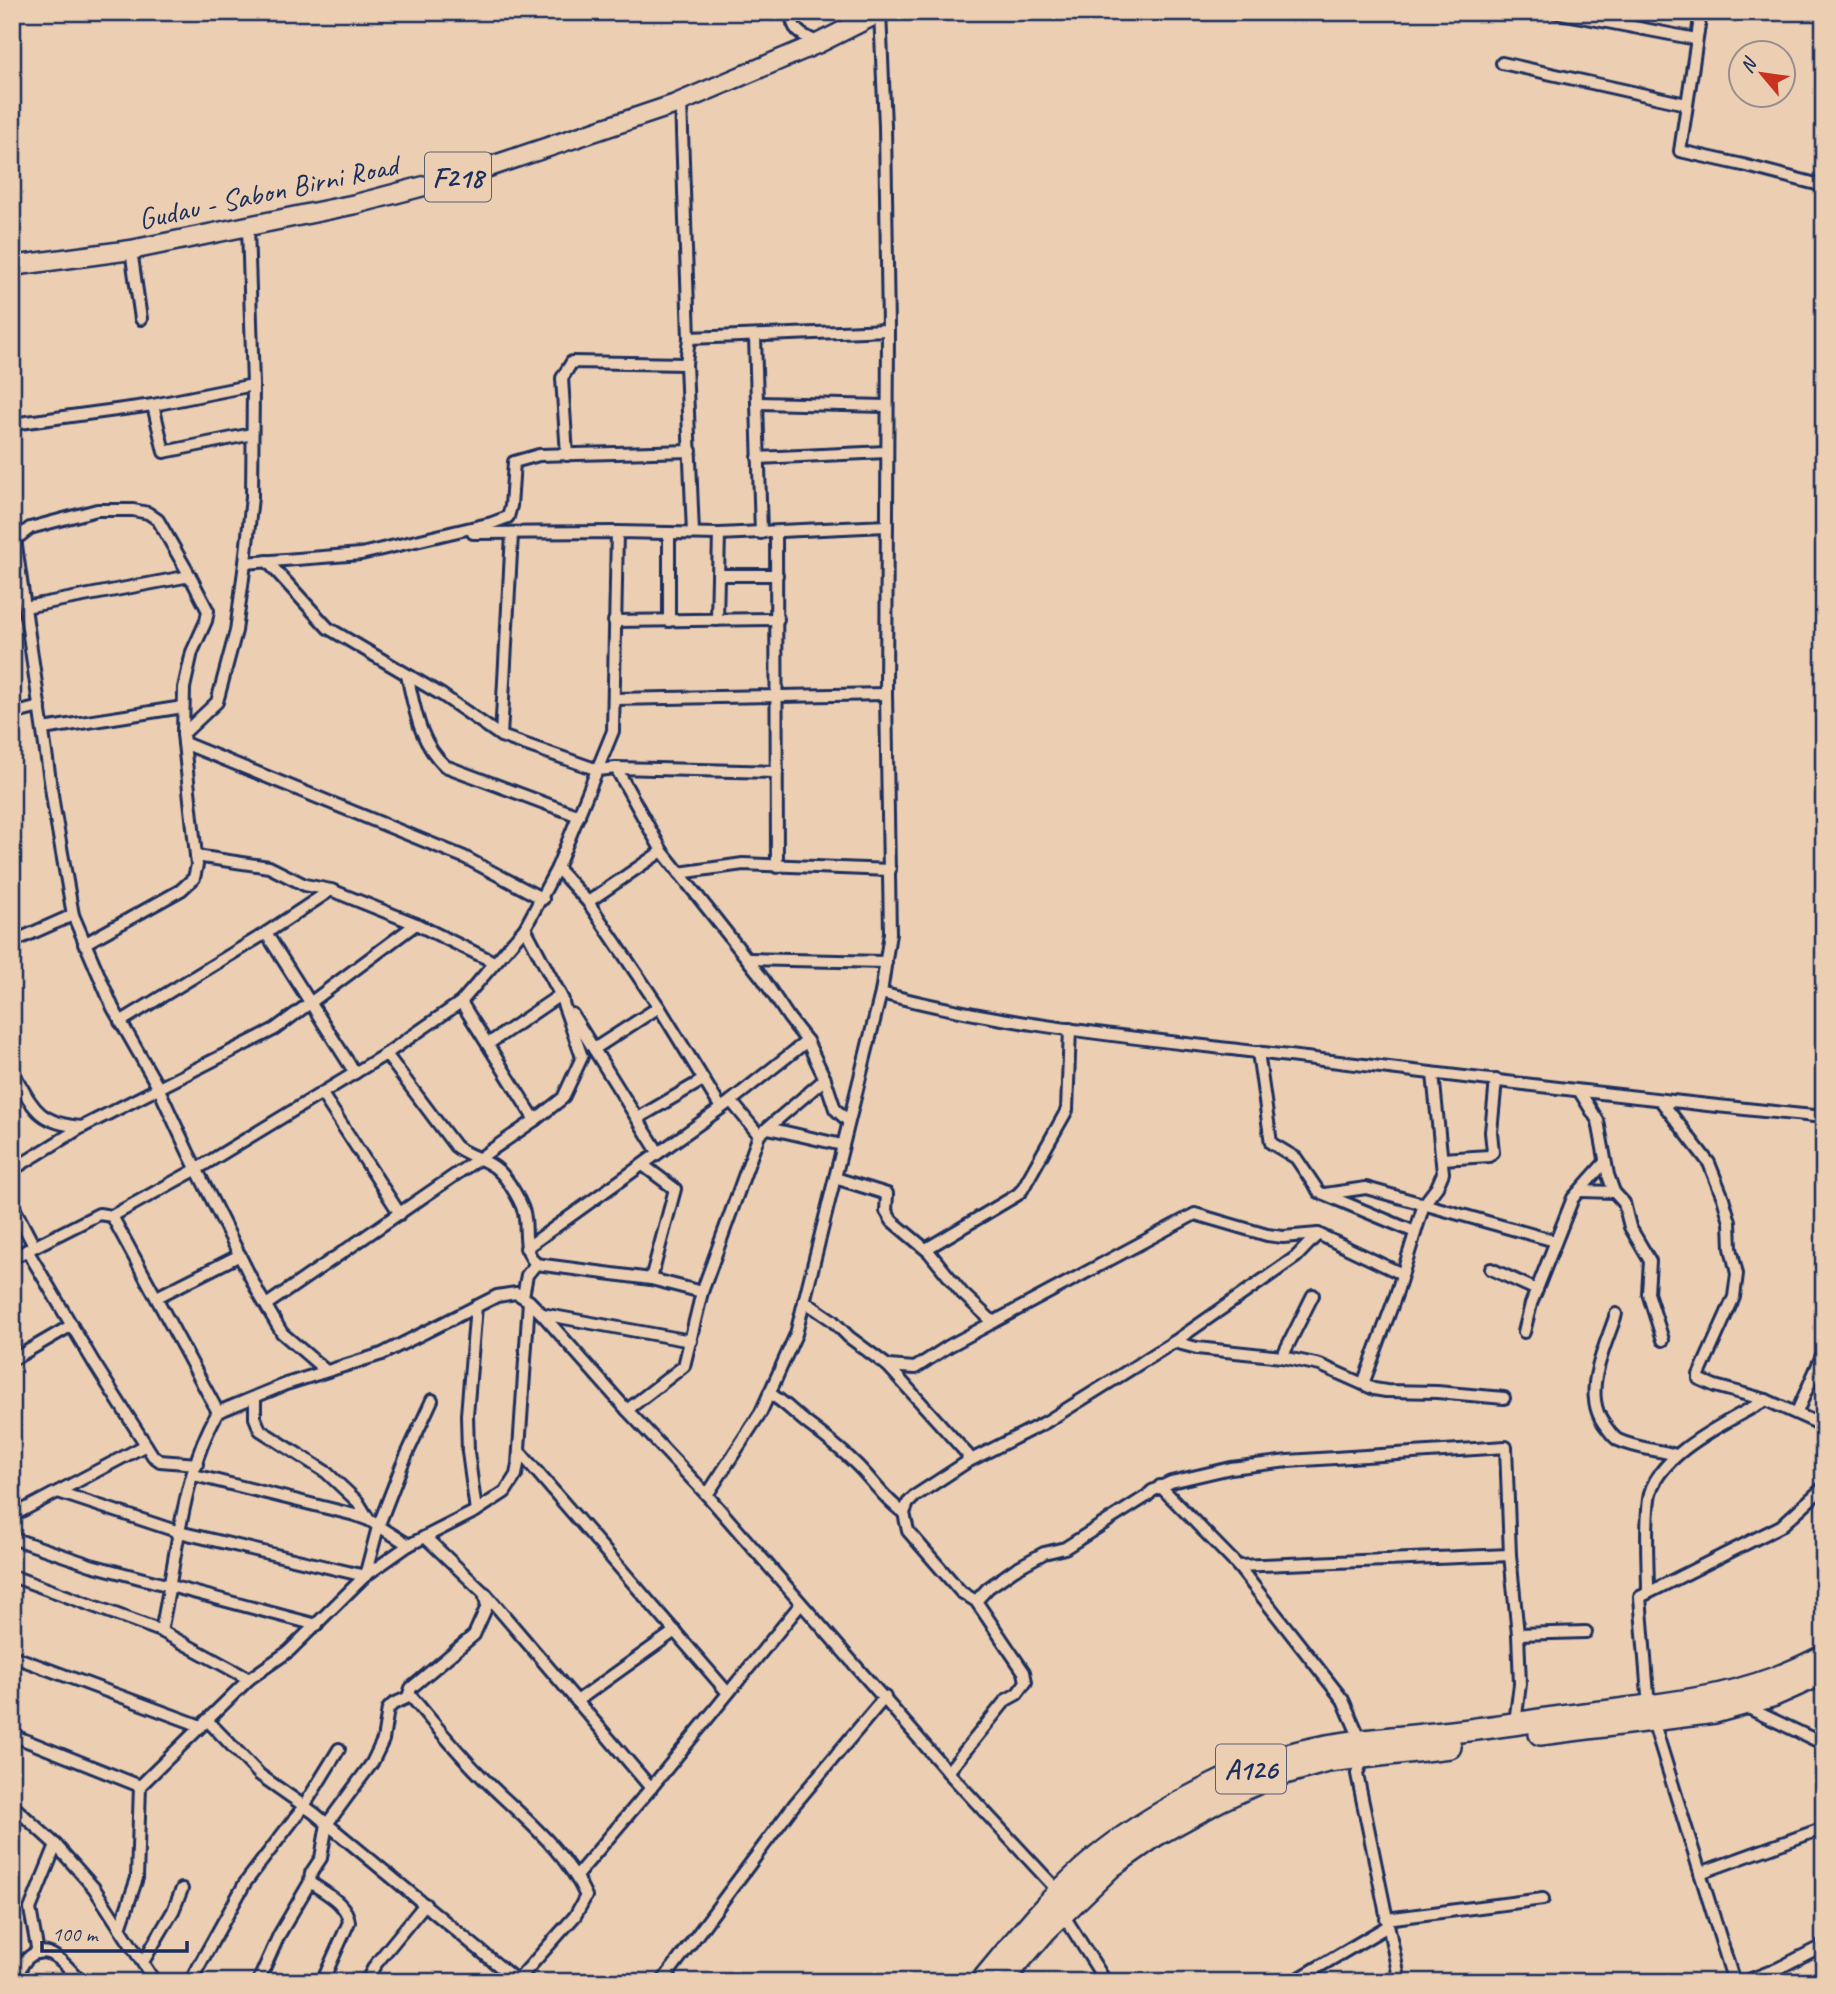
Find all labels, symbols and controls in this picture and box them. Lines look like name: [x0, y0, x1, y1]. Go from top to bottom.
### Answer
north arrow: [1728, 38, 1798, 108]
text: N: [1735, 52, 1763, 77]
street label: Gudau - Sabon Birni Road: [135, 145, 405, 238]
road number: F218: [425, 152, 491, 202]
road number: A126: [1216, 1744, 1286, 1794]
scale bar: [42, 1910, 187, 1954]
text: 100 m: [52, 1921, 99, 1947]

